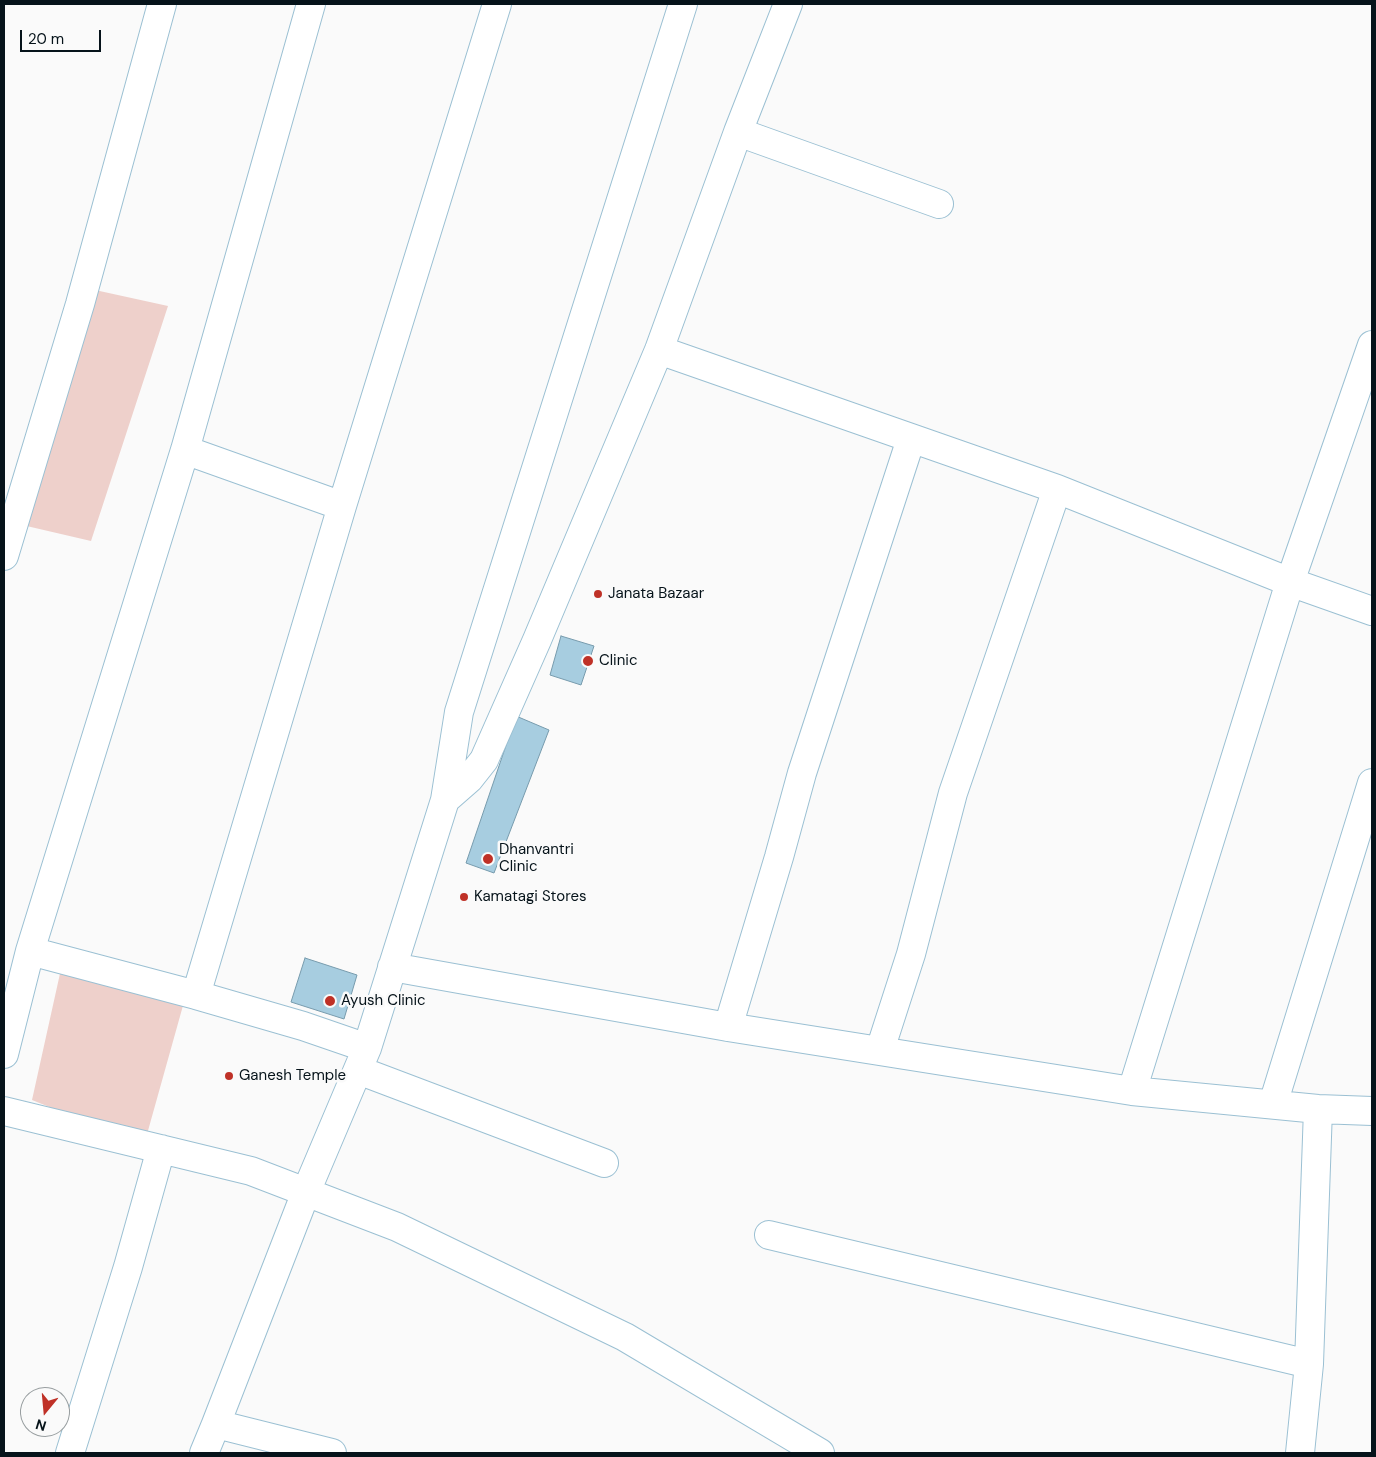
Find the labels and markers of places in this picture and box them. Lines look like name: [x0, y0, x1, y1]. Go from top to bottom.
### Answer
place label: Janata Bazaar: [608, 585, 704, 603]
marker: Janata Bazaar: [592, 588, 604, 600]
place label: Clinic: [599, 652, 637, 670]
marker: Clinic: [581, 654, 595, 668]
place label: Dhanvantri Clinic: [499, 841, 574, 876]
marker: Dhanvantri Clinic: [481, 852, 495, 866]
place label: Kamatagi Stores: [474, 888, 586, 906]
marker: Kamatagi Stores: [458, 891, 470, 903]
place label: Ayush Clinic: [341, 992, 426, 1010]
marker: Ayush Clinic: [323, 994, 337, 1008]
place label: Ganesh Temple: [239, 1067, 346, 1085]
marker: Ganesh Temple: [223, 1070, 235, 1082]

